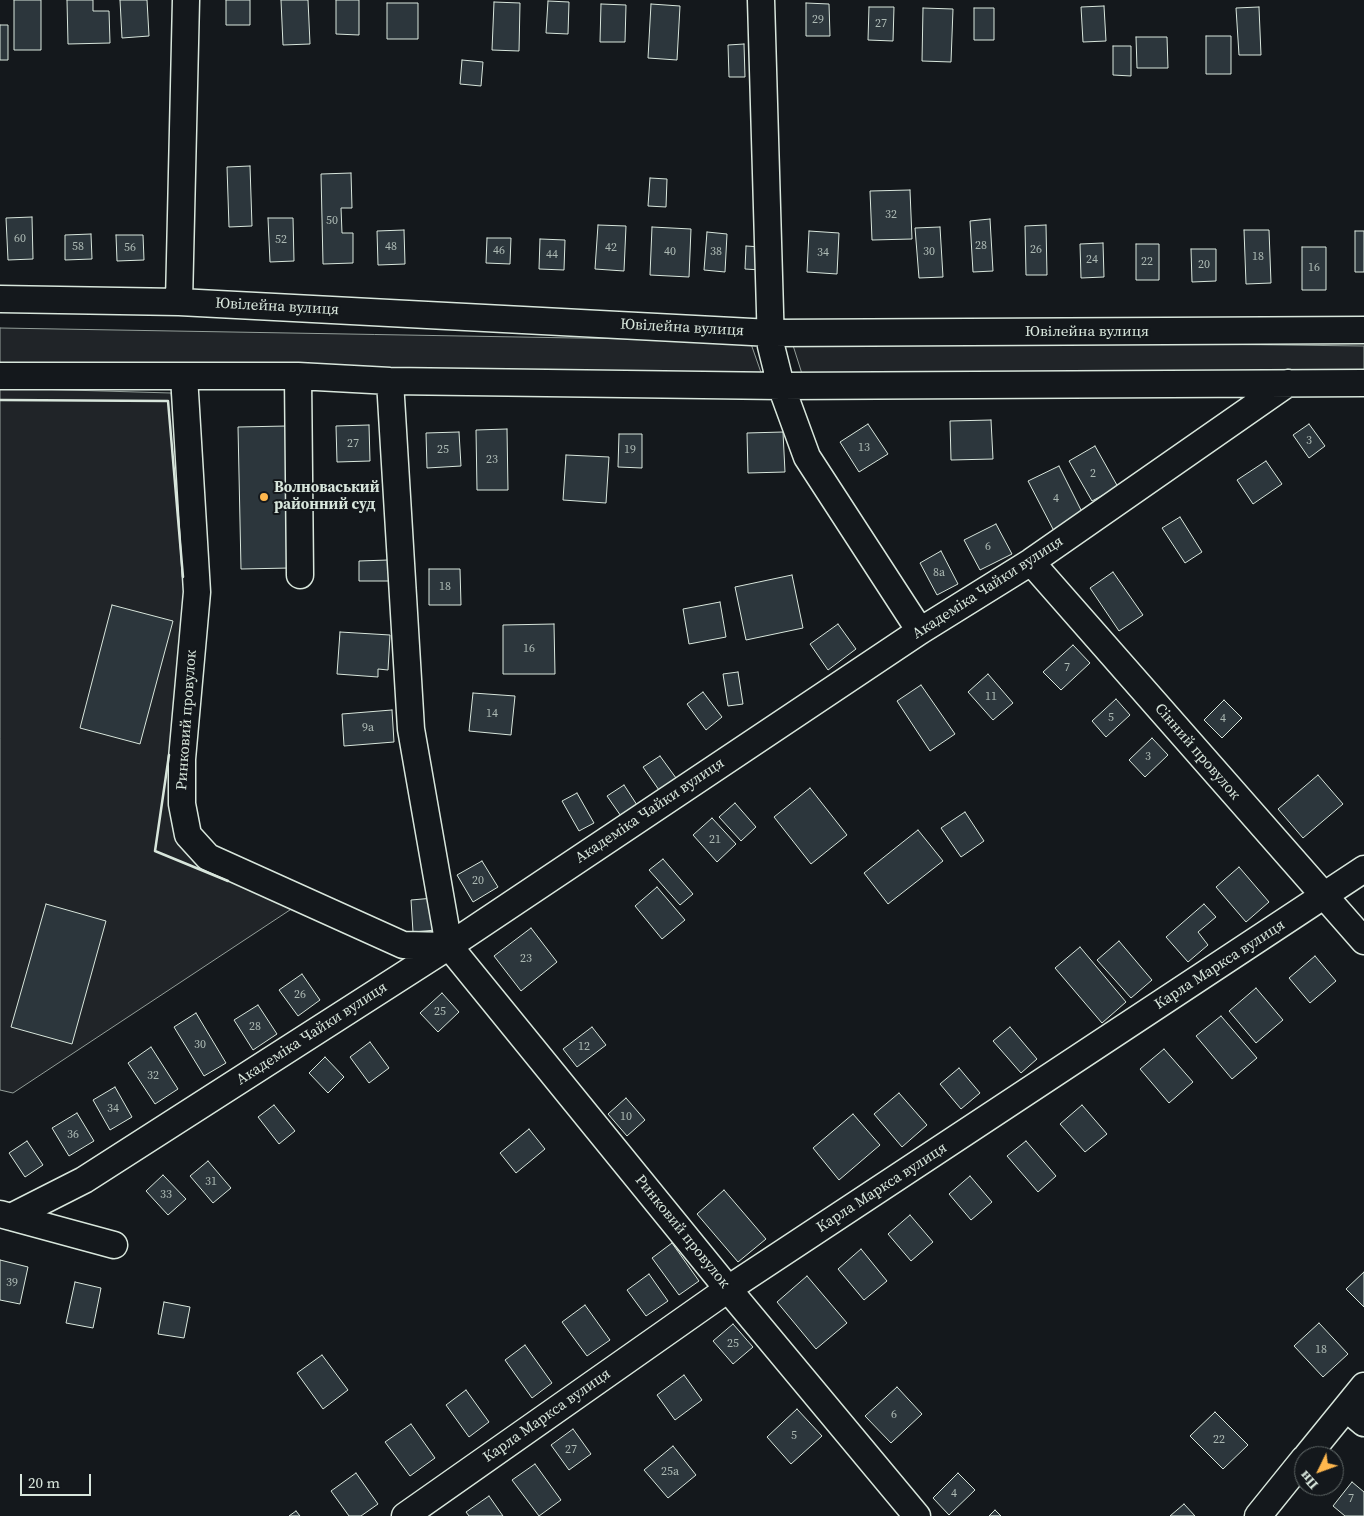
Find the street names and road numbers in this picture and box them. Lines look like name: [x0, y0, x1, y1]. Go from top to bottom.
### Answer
street label: Ювілейна вулиця: [215, 295, 339, 319]
street label: Ювілейна вулиця: [620, 316, 744, 340]
street label: Ювілейна вулиця: [1025, 323, 1149, 341]
street label: Академіка Чайки вулиця: [909, 533, 1067, 643]
street label: Ринковий провулок: [173, 649, 201, 791]
street label: Сінний провулок: [1150, 700, 1244, 804]
street label: Академіка Чайки вулиця: [572, 754, 728, 868]
street label: Карла Маркса вулиця: [1152, 916, 1288, 1014]
street label: Академіка Чайки вулиця: [233, 979, 391, 1089]
street label: Карла Маркса вулиця: [814, 1139, 950, 1237]
street label: Ринковий провулок: [631, 1172, 733, 1292]
street label: Карла Маркса вулиця: [480, 1365, 614, 1467]

